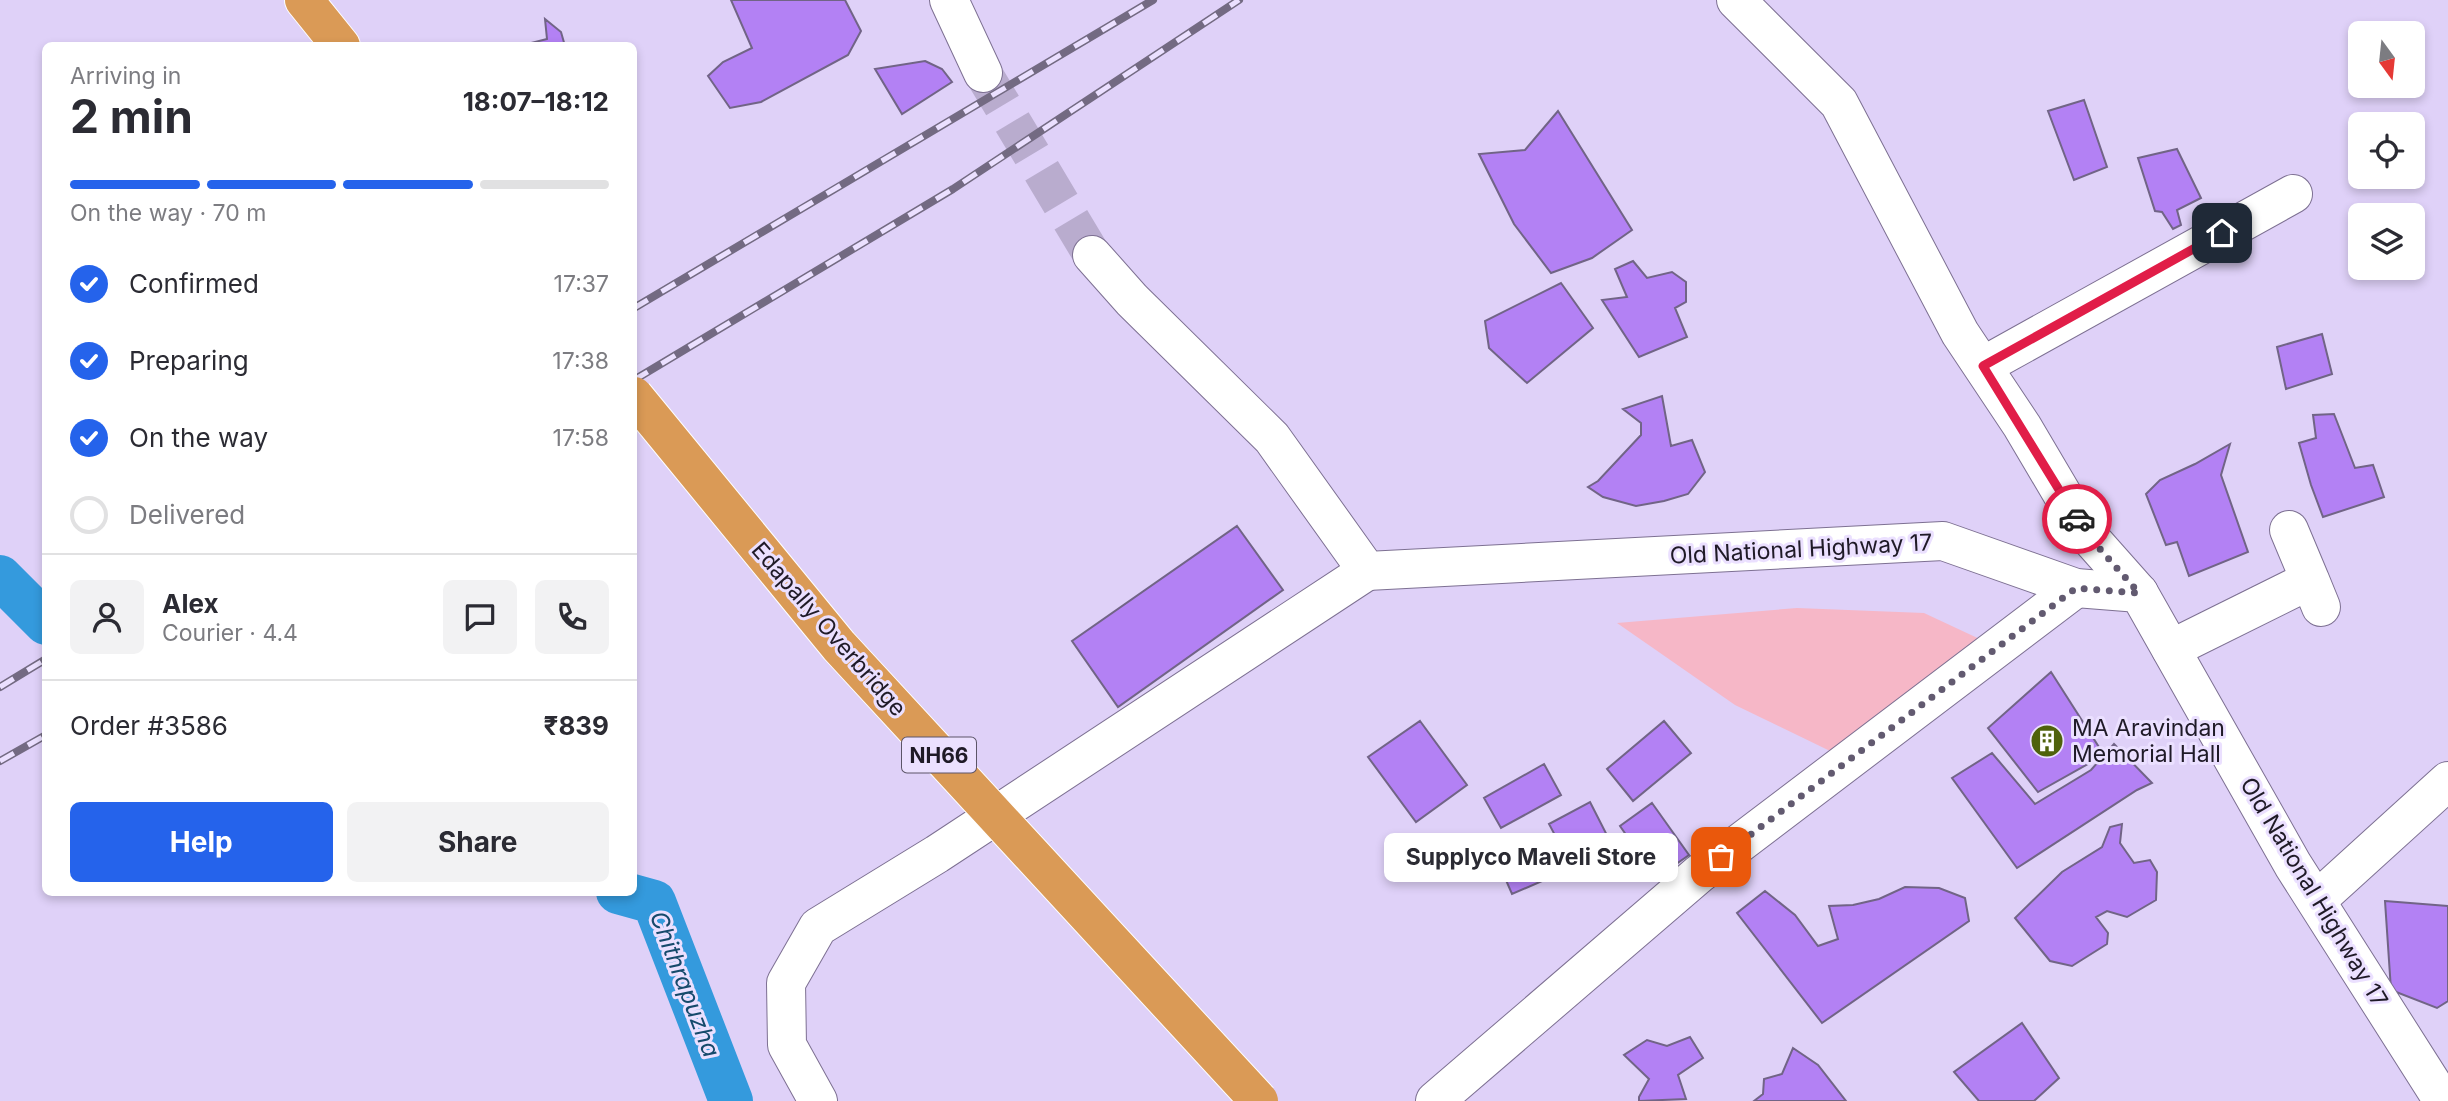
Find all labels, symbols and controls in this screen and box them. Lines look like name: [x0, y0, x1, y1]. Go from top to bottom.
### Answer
north arrow: [2348, 21, 2426, 98]
map controls: [2348, 21, 2425, 280]
text: Arriving in: [70, 62, 181, 90]
text: 18:07–18:12: [463, 86, 609, 117]
text: 2 min: [70, 88, 193, 144]
button: locate: [2348, 112, 2425, 189]
text: On the way · 70 m: [70, 199, 266, 227]
pin: [2192, 203, 2252, 263]
button: layers: [2348, 203, 2425, 280]
icon: home: [2203, 214, 2241, 252]
icon: check: [70, 265, 108, 303]
text: Confirmed: [129, 268, 259, 299]
text: 17:37: [554, 270, 609, 298]
icon: check: [70, 342, 108, 380]
text: Preparing: [129, 345, 249, 376]
text: 17:38: [552, 347, 609, 375]
icon: check: [70, 419, 108, 457]
text: On the way: [129, 422, 268, 453]
text: 17:58: [553, 424, 609, 452]
courier: [2042, 484, 2112, 554]
text: Delivered: [129, 499, 245, 530]
icon: car: [2058, 500, 2096, 538]
street label: Old National Highway 17: [1669, 528, 1933, 570]
street label: Edapally Overbridge: [746, 536, 912, 722]
button: person: [70, 580, 144, 654]
button: chat: [443, 580, 517, 654]
button: phone: [535, 580, 609, 654]
text: Alex: [162, 588, 219, 619]
text: Courier · 4.4: [162, 619, 298, 647]
text: Order #3586: [70, 710, 228, 741]
text: ₹839: [544, 710, 609, 741]
place label: MA Aravindan Memorial Hall: [2072, 714, 2225, 768]
building icon: MA Aravindan Memorial Hall: [2028, 722, 2066, 760]
road number: NH66: [902, 738, 976, 772]
street label: Old National Highway 17: [2234, 772, 2394, 1012]
button: Help: [70, 802, 333, 882]
button: Share: [347, 802, 609, 882]
pin: [1691, 827, 1751, 887]
callout: Supplyco Maveli Store: [1385, 832, 1679, 882]
icon: bag: [1702, 838, 1740, 876]
text: Supplyco Maveli Store: [1406, 843, 1656, 871]
water label: Chithrapuzha: [644, 907, 726, 1061]

